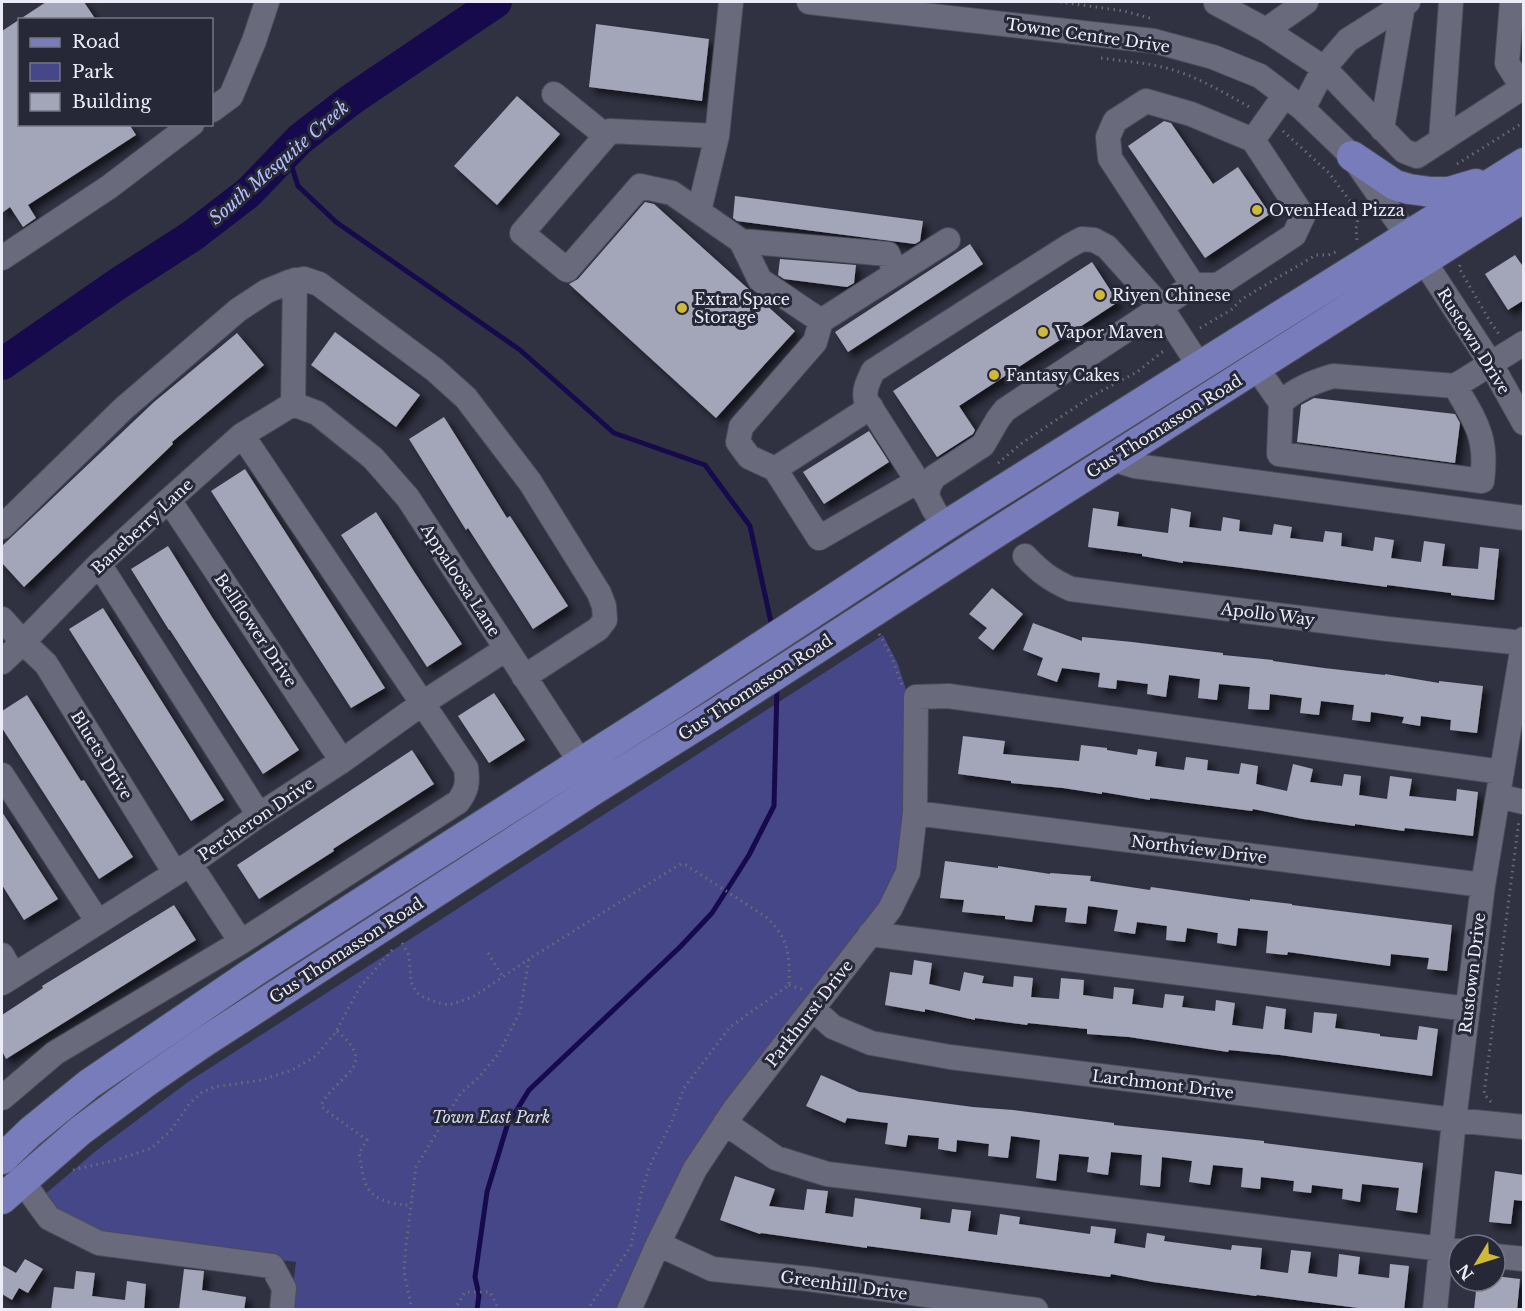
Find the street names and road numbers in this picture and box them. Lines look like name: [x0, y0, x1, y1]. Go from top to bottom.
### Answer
street label: Towne Centre Drive: [1005, 14, 1171, 56]
street label: Rustown Drive: [1433, 284, 1515, 398]
street label: Gus Thomasson Road: [1083, 370, 1246, 482]
street label: Baneberry Lane: [87, 474, 197, 578]
street label: Appaloosa Lane: [417, 519, 505, 640]
street label: Bellflower Drive: [211, 569, 301, 691]
street label: Apollo Way: [1219, 598, 1317, 630]
street label: Gus Thomasson Road: [674, 630, 836, 744]
street label: Bluets Drive: [67, 707, 137, 803]
street label: Percheron Drive: [194, 773, 318, 865]
street label: Northview Drive: [1130, 831, 1268, 867]
street label: Gus Thomasson Road: [265, 893, 427, 1007]
street label: Rustown Drive: [1455, 911, 1489, 1035]
street label: Parkhurst Drive: [761, 956, 857, 1070]
street label: Larchmont Drive: [1091, 1065, 1235, 1103]
street label: Greenhill Drive: [779, 1266, 909, 1304]

